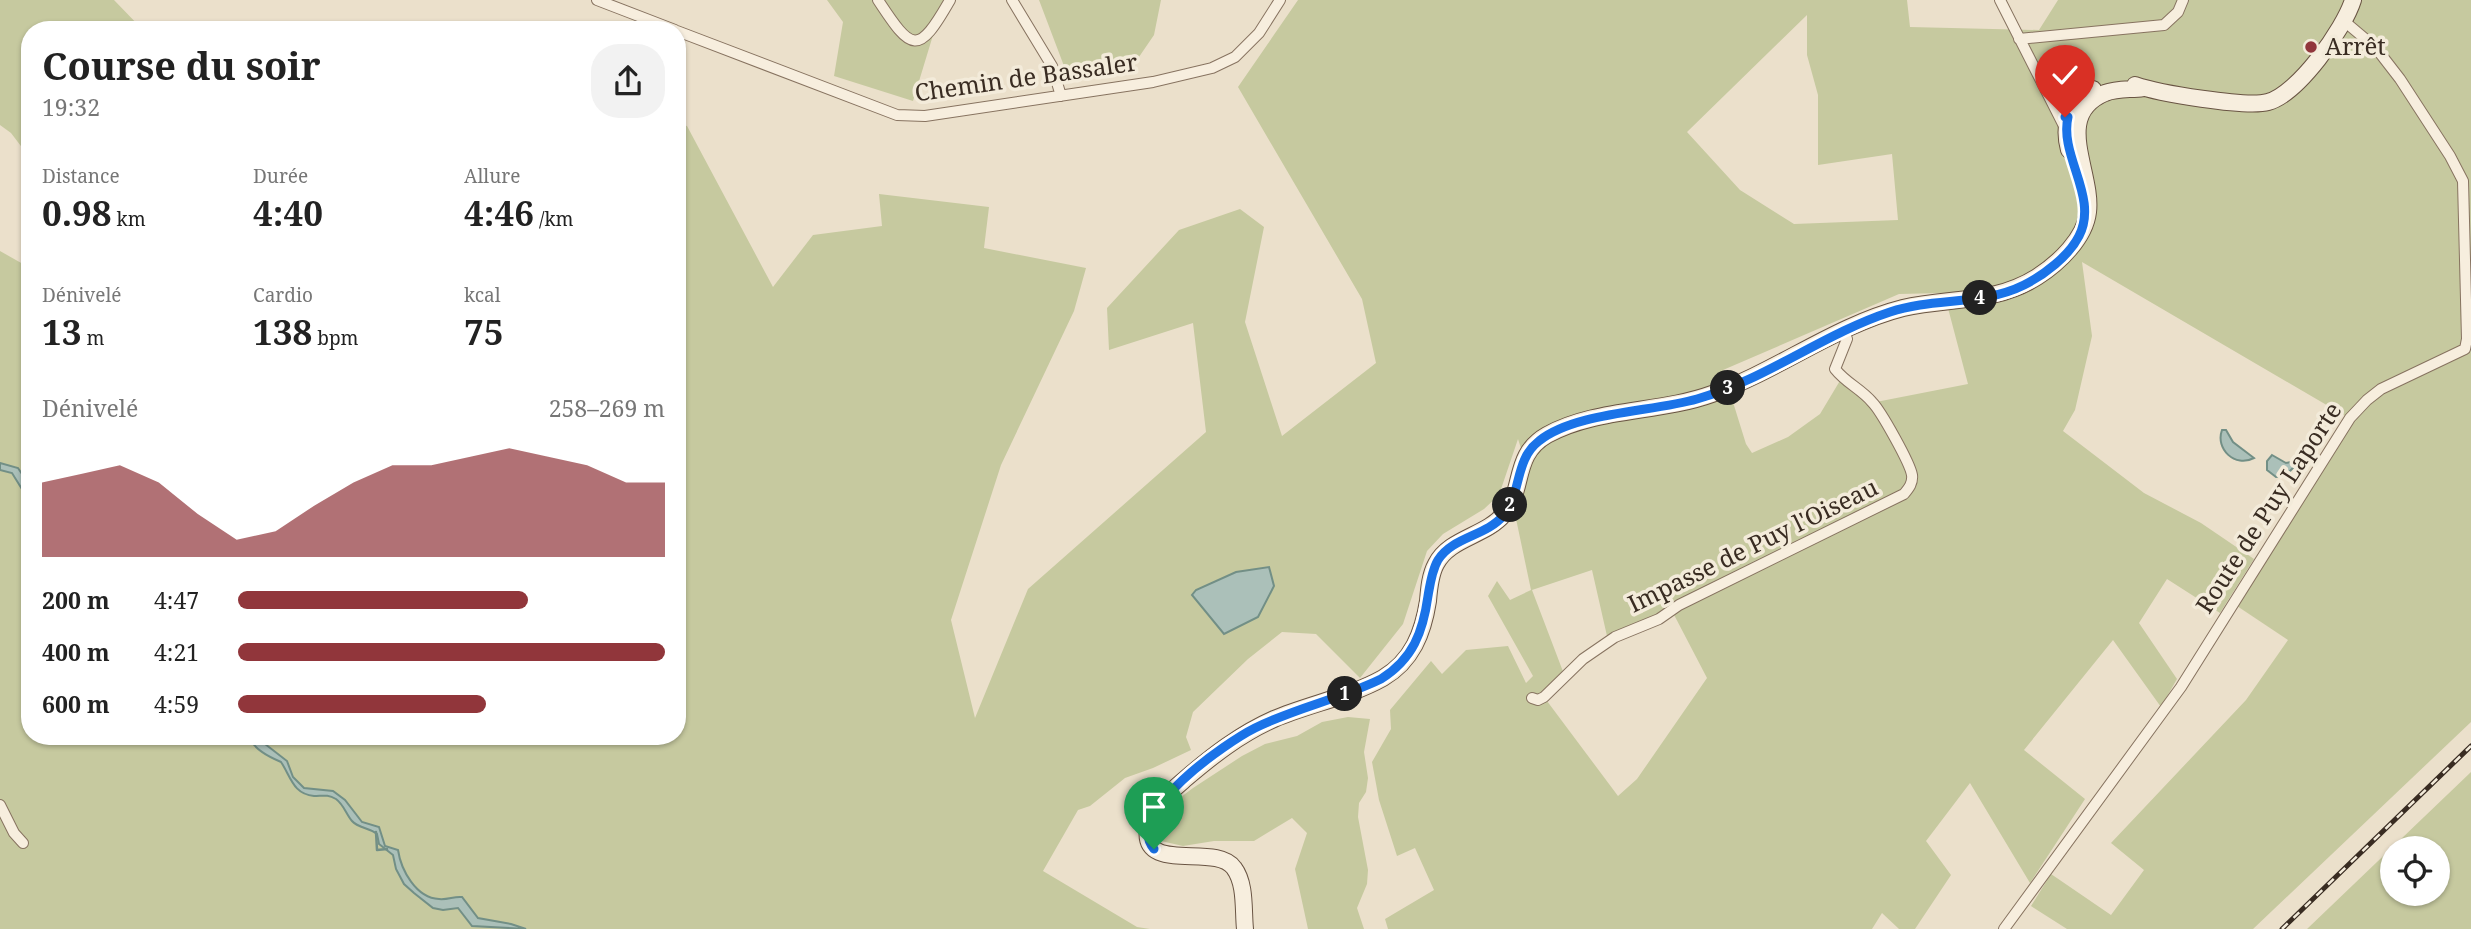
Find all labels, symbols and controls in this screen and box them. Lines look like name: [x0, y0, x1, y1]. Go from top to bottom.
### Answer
place label: Arrêt: [2325, 29, 2386, 62]
text: Course du soir: [42, 39, 321, 91]
marker: Arrêt: [2303, 39, 2319, 55]
button: share: [591, 44, 665, 118]
street label: Chemin de Bassaler: [912, 45, 1139, 108]
pin: [2035, 45, 2095, 117]
icon: check: [2046, 56, 2084, 94]
text: 19:32: [42, 91, 100, 123]
text: Distance: [42, 163, 120, 189]
text: Durée: [253, 163, 308, 189]
text: Allure: [464, 163, 520, 189]
text: 0.98: [42, 189, 112, 236]
text: 4:40: [253, 189, 323, 236]
text: 4:46: [464, 189, 534, 236]
text: km: [112, 206, 146, 232]
text: /km: [534, 206, 573, 232]
pin: 4: [1962, 280, 1997, 316]
text: Dénivelé: [42, 282, 122, 308]
text: Cardio: [253, 282, 313, 308]
text: kcal: [464, 282, 501, 308]
text: 4: [1974, 284, 1985, 310]
text: 13: [42, 308, 82, 355]
text: 138: [253, 308, 312, 355]
text: 75: [464, 308, 504, 355]
text: m: [82, 325, 104, 351]
text: bpm: [312, 325, 359, 351]
pin: 3: [1710, 370, 1746, 406]
text: 3: [1722, 374, 1733, 400]
text: Dénivelé: [42, 392, 138, 424]
text: 258–269 m: [549, 392, 665, 424]
street label: Route de Puy Laporte: [2187, 395, 2348, 619]
street label: Impasse de Puy l'Oiseau: [1622, 470, 1883, 620]
pin: 2: [1492, 488, 1528, 522]
text: 2: [1504, 491, 1515, 517]
text: 200 m: [42, 584, 110, 616]
text: 4:47: [154, 584, 199, 616]
text: 400 m: [42, 636, 110, 668]
text: 4:21: [154, 636, 199, 668]
pin: 1: [1328, 676, 1362, 712]
text: 1: [1339, 680, 1350, 706]
text: 600 m: [42, 688, 110, 720]
text: 4:59: [154, 688, 199, 720]
pin: [1124, 777, 1184, 849]
icon: arrive: [1135, 788, 1173, 826]
map controls: [2380, 836, 2450, 906]
button: locate: [2380, 836, 2450, 906]

